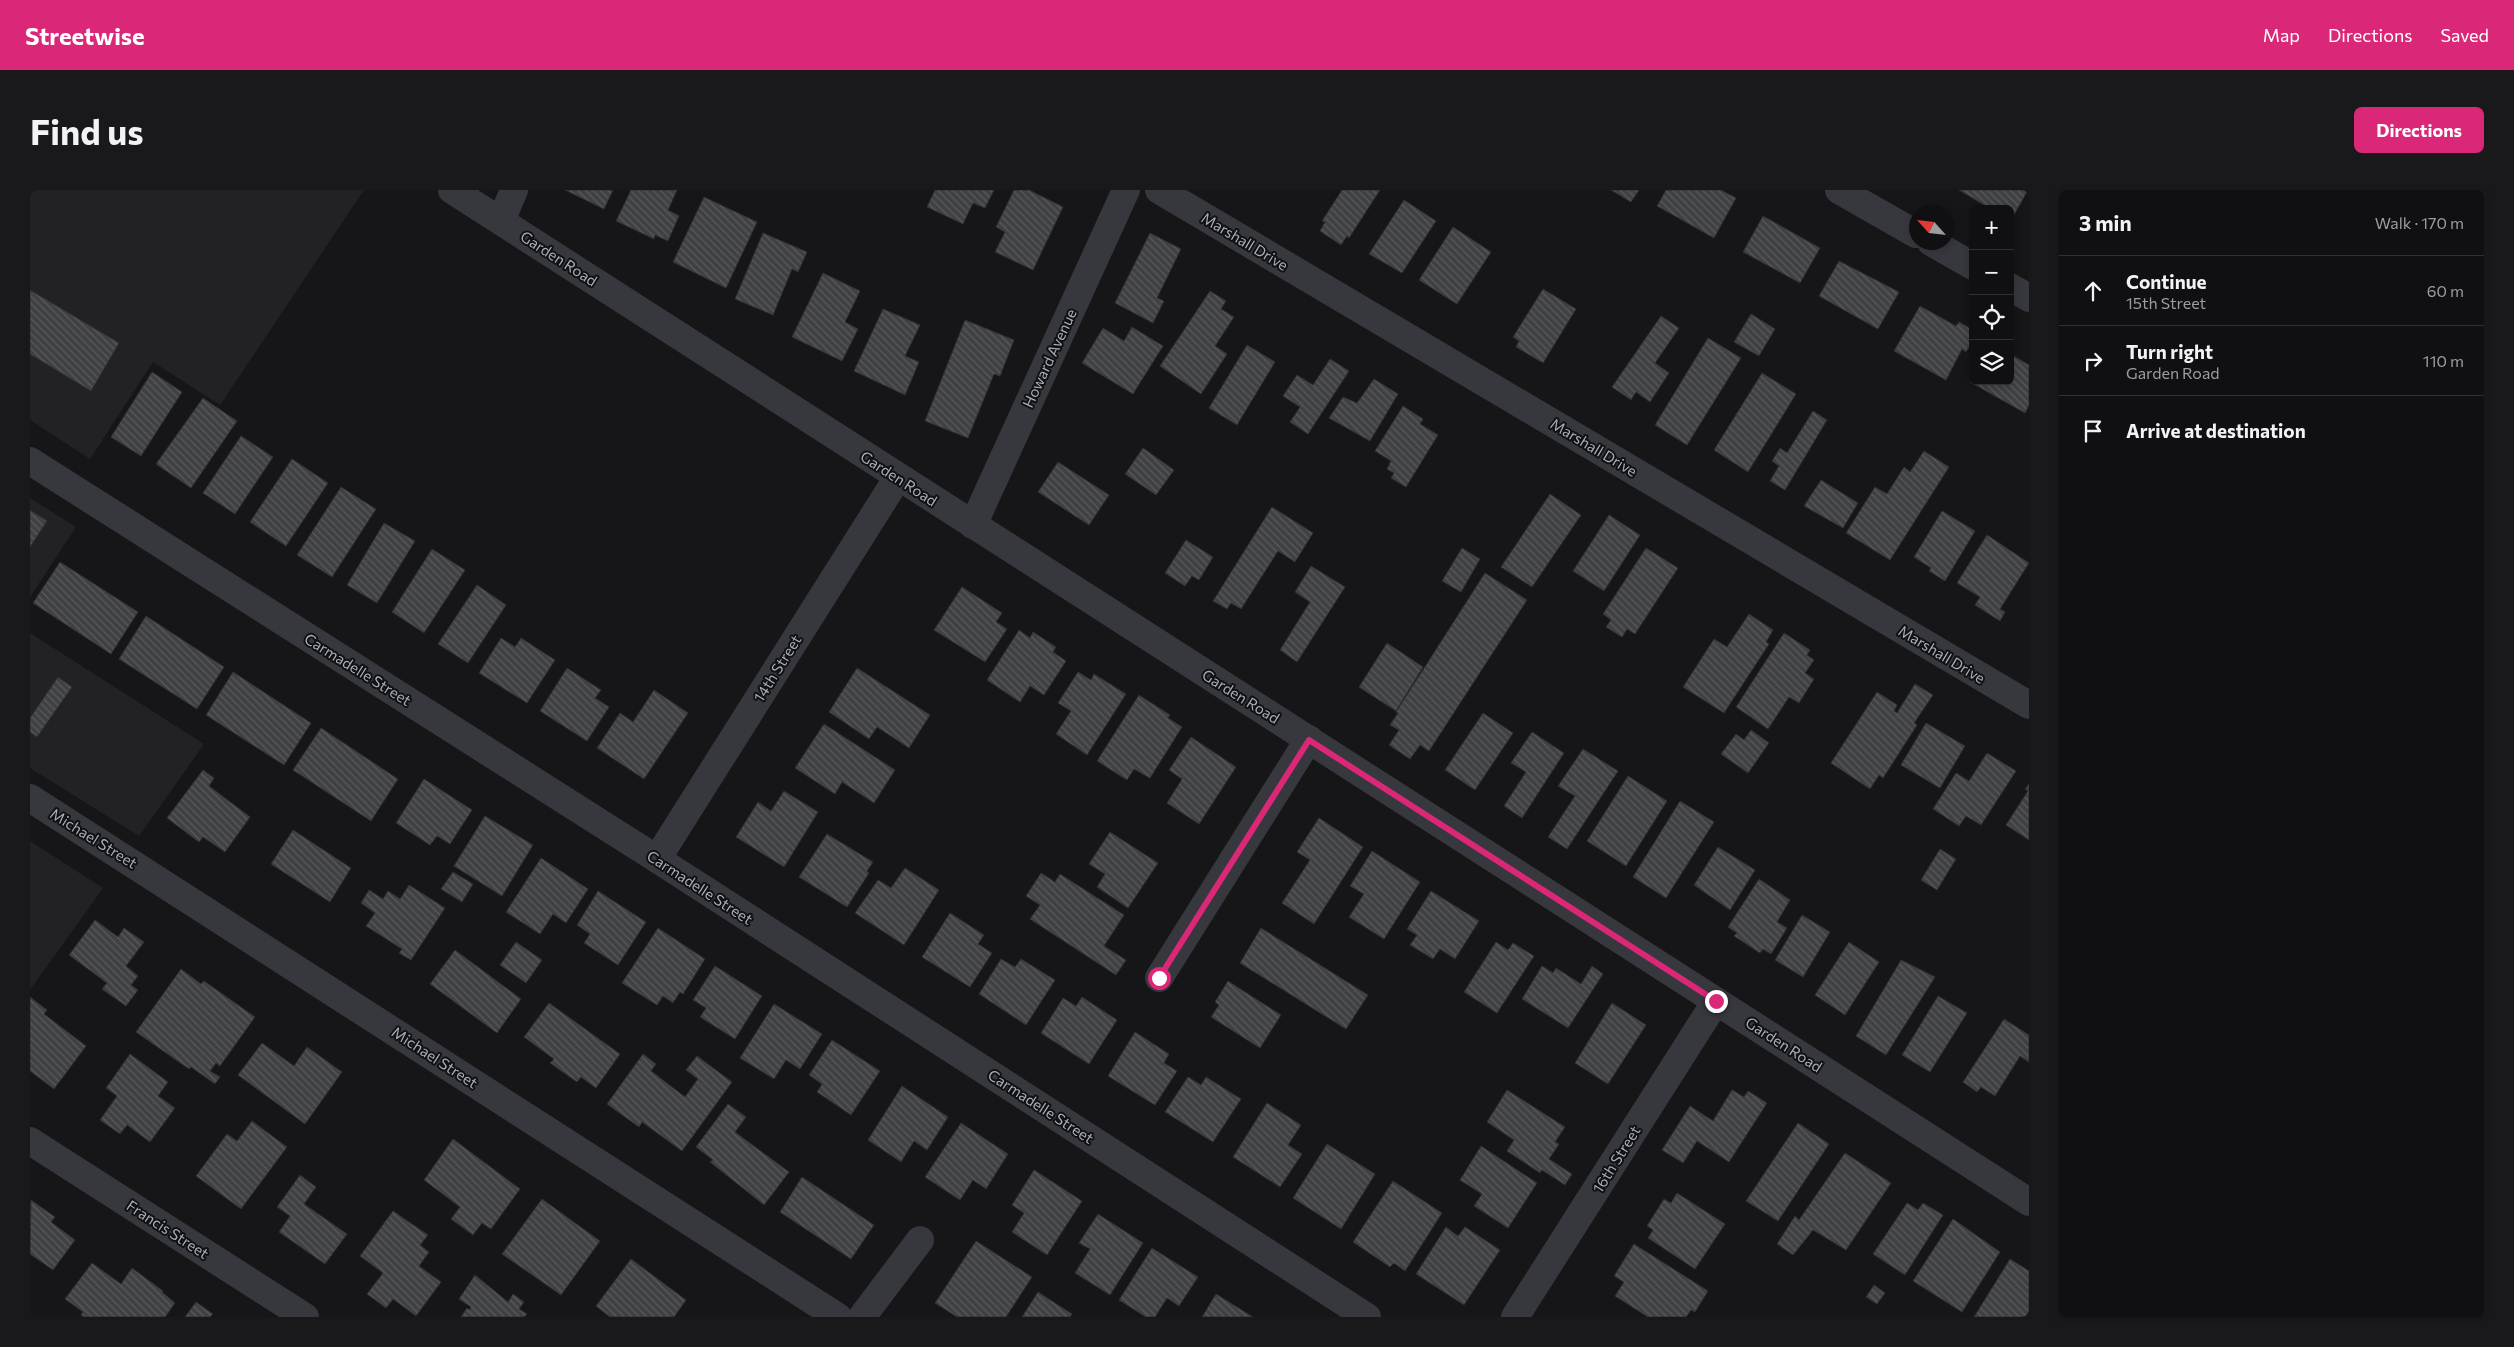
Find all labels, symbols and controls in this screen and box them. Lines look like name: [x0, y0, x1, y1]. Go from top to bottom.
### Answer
text: Streetwise: [25, 21, 145, 50]
text: Map: [2263, 24, 2300, 46]
text: Directions: [2328, 24, 2412, 46]
text: Saved: [2440, 24, 2489, 46]
button: Directions: [2354, 107, 2484, 153]
text: Find us: [30, 109, 144, 152]
north arrow: [1909, 205, 1954, 250]
map controls: [1969, 205, 2014, 385]
button: +: [1969, 205, 2014, 250]
street label: Marshall Drive: [1198, 208, 1292, 274]
text: 3 min: [2079, 210, 2132, 235]
text: Walk · 170 m: [2375, 213, 2464, 232]
street label: Garden Road: [517, 227, 601, 289]
button: −: [1969, 250, 2014, 295]
text: Continue: [2126, 270, 2206, 293]
icon: ahead: [2079, 277, 2107, 305]
text: 60 m: [2427, 281, 2464, 300]
text: 15th Street: [2126, 293, 2206, 312]
button: locate: [1969, 295, 2014, 340]
street label: Howard Avenue: [1018, 306, 1080, 410]
button: layers: [1969, 340, 2014, 385]
text: Turn right: [2126, 340, 2213, 363]
icon: right: [2079, 347, 2107, 375]
text: 110 m: [2423, 351, 2464, 370]
text: Garden Road: [2126, 363, 2220, 382]
street label: Marshall Drive: [1547, 414, 1641, 480]
icon: arrive: [2079, 417, 2107, 445]
text: Arrive at destination: [2126, 419, 2306, 442]
street label: Garden Road: [857, 447, 941, 509]
street label: Marshall Drive: [1895, 621, 1989, 687]
street label: Carmadelle Street: [301, 629, 415, 709]
street label: 14th Street: [749, 631, 805, 705]
street label: Garden Road: [1199, 665, 1283, 727]
street label: Michael Street: [47, 804, 141, 872]
street label: Carmadelle Street: [644, 846, 756, 928]
route start: [1148, 967, 1171, 990]
route end: [1705, 990, 1728, 1013]
street label: Garden Road: [1742, 1013, 1826, 1075]
street label: Michael Street: [389, 1022, 481, 1092]
street label: Carmadelle Street: [985, 1065, 1097, 1147]
street label: 16th Street: [1588, 1122, 1644, 1196]
street label: Francis Street: [124, 1196, 212, 1262]

